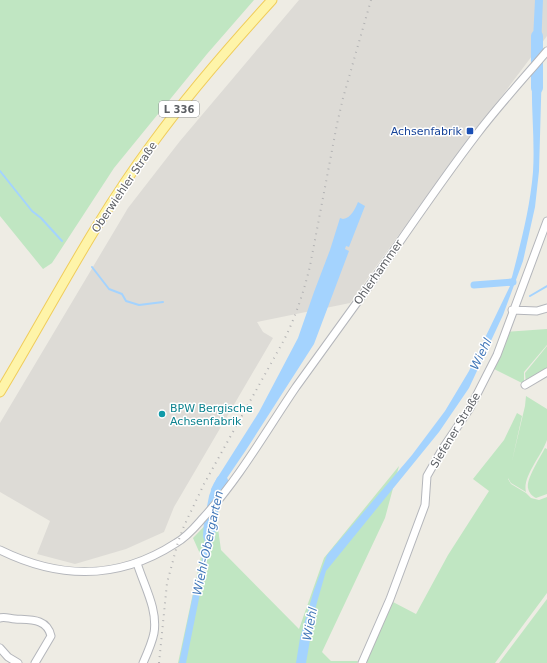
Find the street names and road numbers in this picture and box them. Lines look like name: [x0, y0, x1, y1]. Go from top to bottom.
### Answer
road number: L 336: [159, 101, 199, 117]
street label: Oberwiehler Straße: [89, 139, 160, 235]
street label: Ohlerhammer: [351, 237, 406, 307]
street label: Siefener Straße: [428, 390, 483, 470]

